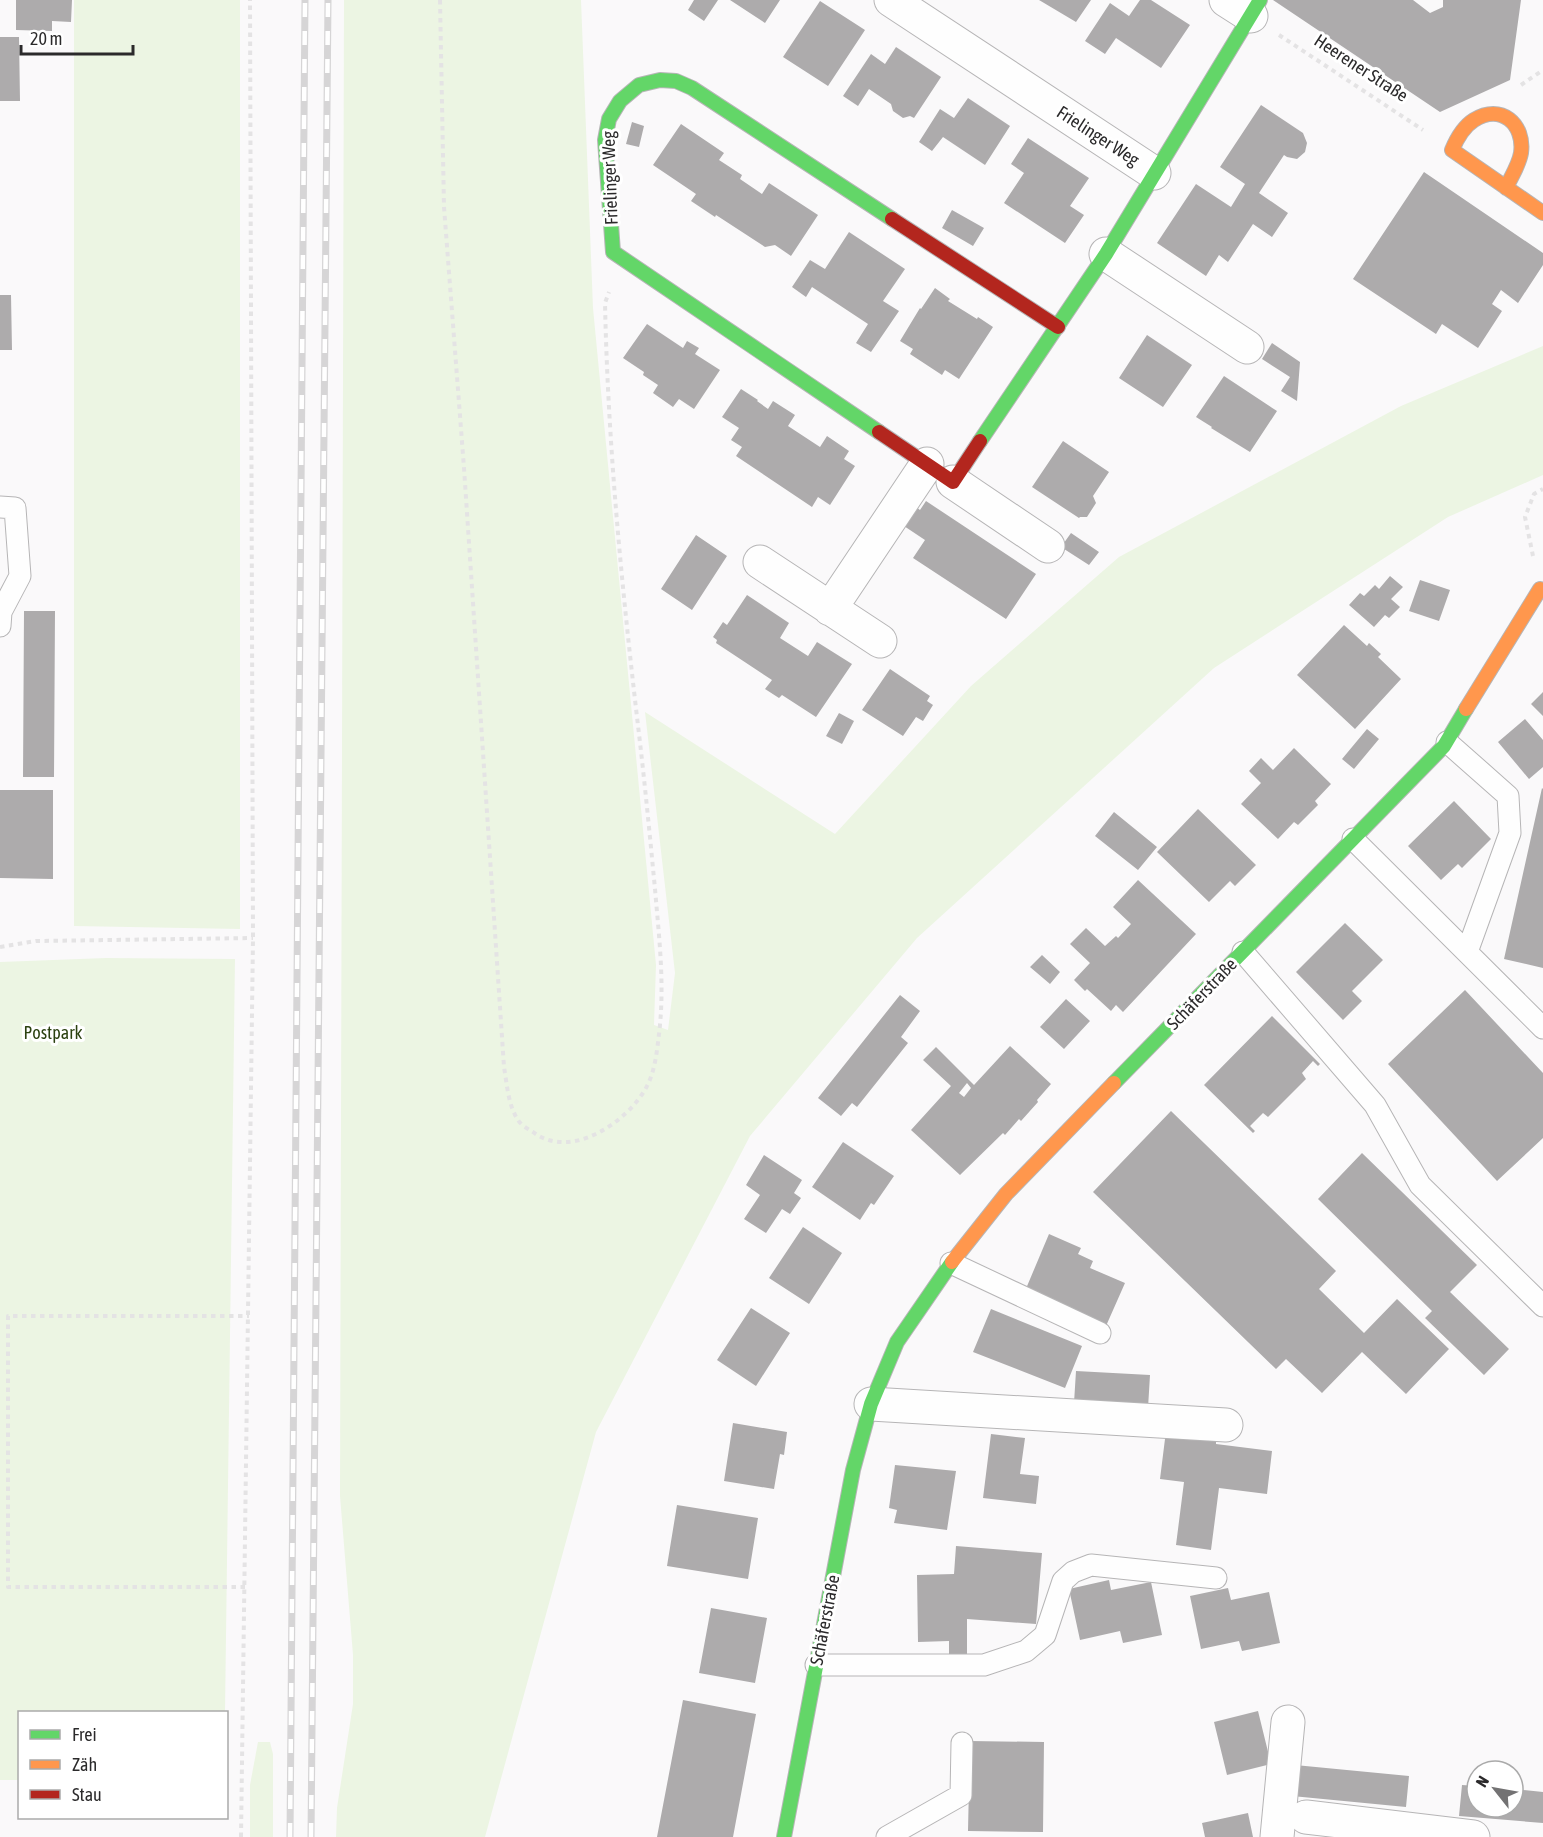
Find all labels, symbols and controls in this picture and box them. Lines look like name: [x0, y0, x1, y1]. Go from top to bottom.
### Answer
scale bar: [21, 18, 134, 56]
text: 20 m: [30, 28, 62, 49]
street label: Heerener Straße: [1310, 29, 1412, 106]
street label: Frielinger Weg: [1053, 101, 1144, 170]
street label: Frielinger Weg: [597, 130, 622, 225]
street label: Schäferstraße: [1162, 954, 1241, 1034]
park label: Postpark: [24, 1022, 82, 1043]
street label: Schäferstraße: [805, 1573, 844, 1667]
legend: [18, 1711, 228, 1819]
text: Frei: [72, 1724, 97, 1745]
text: Zäh: [72, 1754, 97, 1775]
north arrow: [1465, 1759, 1525, 1819]
text: N: [1472, 1773, 1492, 1790]
text: Stau: [72, 1784, 102, 1805]

